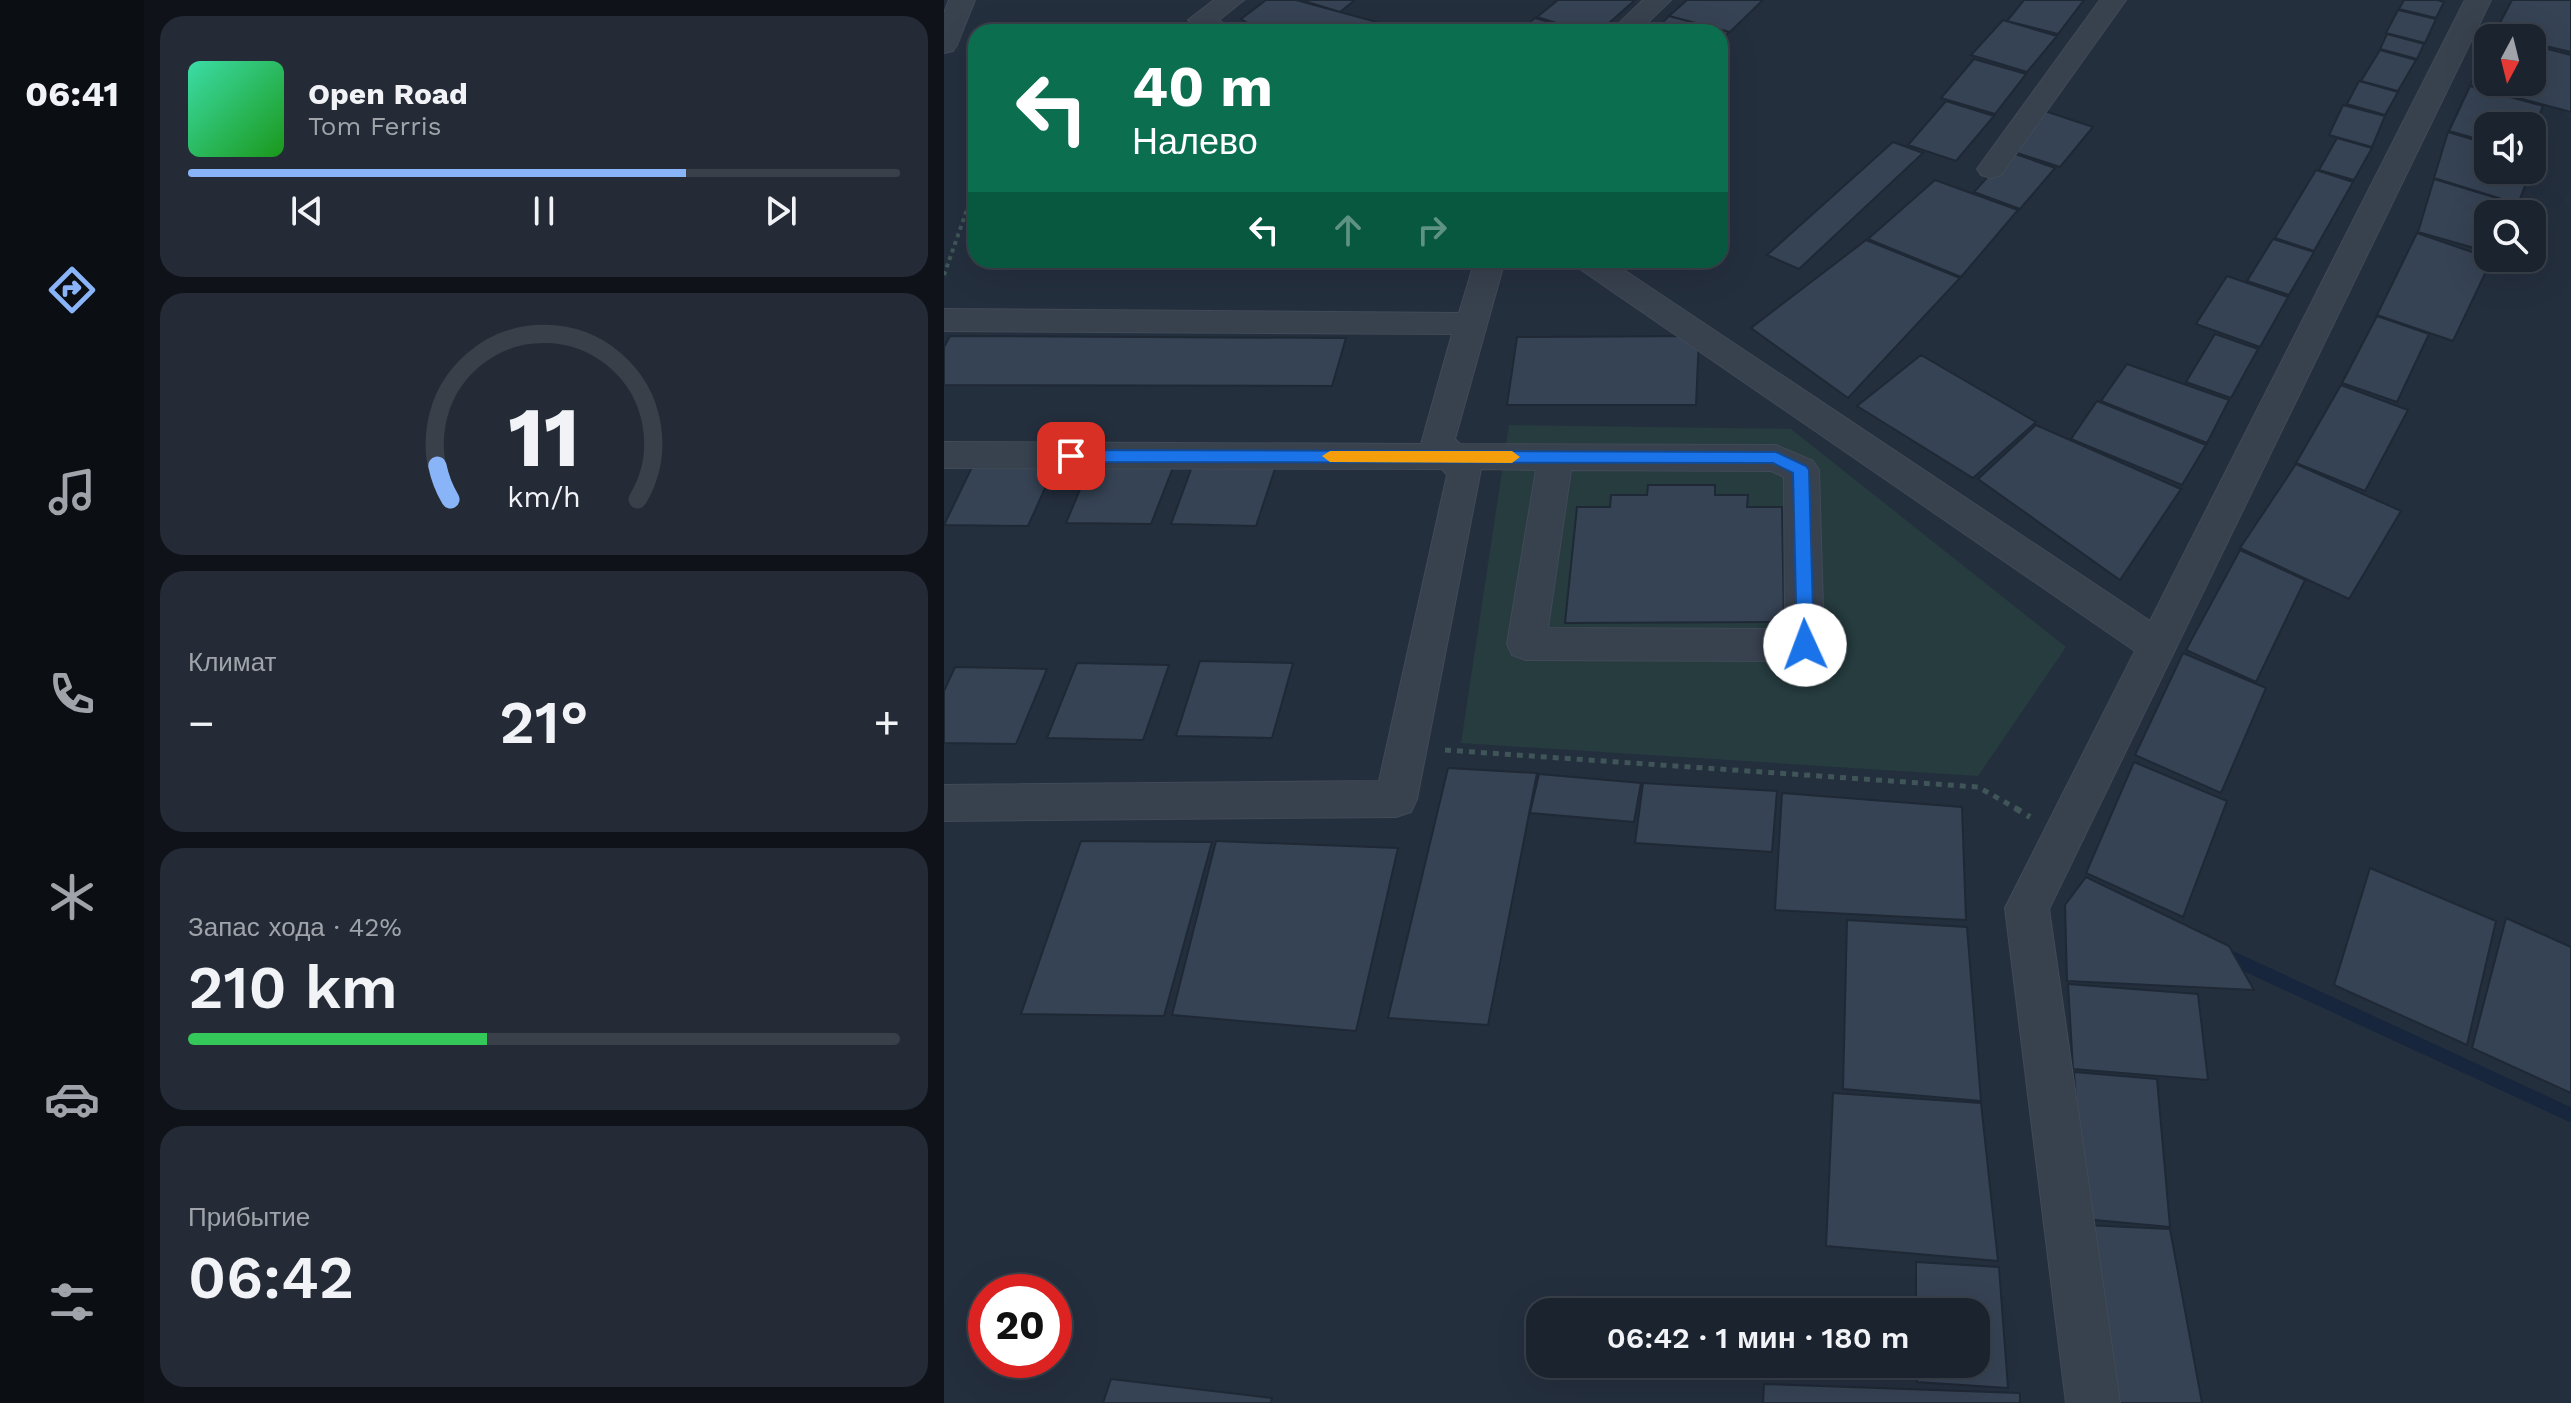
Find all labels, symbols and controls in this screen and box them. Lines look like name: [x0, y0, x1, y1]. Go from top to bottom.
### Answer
north arrow: [2474, 24, 2546, 96]
map controls: [2474, 24, 2546, 272]
text: 40 m: [1132, 54, 1273, 120]
icon: left: [1000, 56, 1104, 160]
text: 06:41: [25, 73, 119, 115]
text: Open Road: [308, 76, 468, 111]
text: Tom Ferris: [308, 111, 441, 141]
button: sound: [2474, 112, 2546, 184]
text: Налево: [1132, 121, 1258, 163]
icon: previous: [285, 189, 329, 233]
icon: pause: [522, 189, 566, 233]
icon: next: [759, 189, 803, 233]
button: search: [2474, 200, 2546, 272]
icon: left: [1242, 208, 1286, 252]
icon: ahead: [1326, 208, 1370, 252]
icon: right: [1410, 208, 1454, 252]
icon: directions: [44, 262, 100, 318]
text: 11: [508, 389, 580, 486]
pin: [1037, 422, 1105, 490]
icon: arrive: [1049, 434, 1093, 478]
icon: music: [44, 464, 100, 520]
text: km/h: [507, 480, 581, 514]
position arrow: [1763, 603, 1847, 687]
text: Климат: [188, 647, 277, 677]
icon: phone: [44, 666, 100, 722]
text: 21°: [499, 687, 589, 758]
text: −: [188, 697, 215, 749]
text: +: [873, 697, 900, 749]
icon: climate: [44, 869, 100, 925]
text: Запас хода · 42%: [188, 912, 402, 942]
text: 210 km: [188, 952, 398, 1023]
icon: car: [44, 1071, 100, 1127]
text: Прибытие: [188, 1202, 310, 1232]
text: 06:42: [188, 1242, 354, 1313]
icon: filters: [44, 1274, 100, 1330]
speed limit sign: 20: [968, 1274, 1072, 1378]
text: 06:42 · 1 мин · 180 m: [1607, 1320, 1909, 1355]

